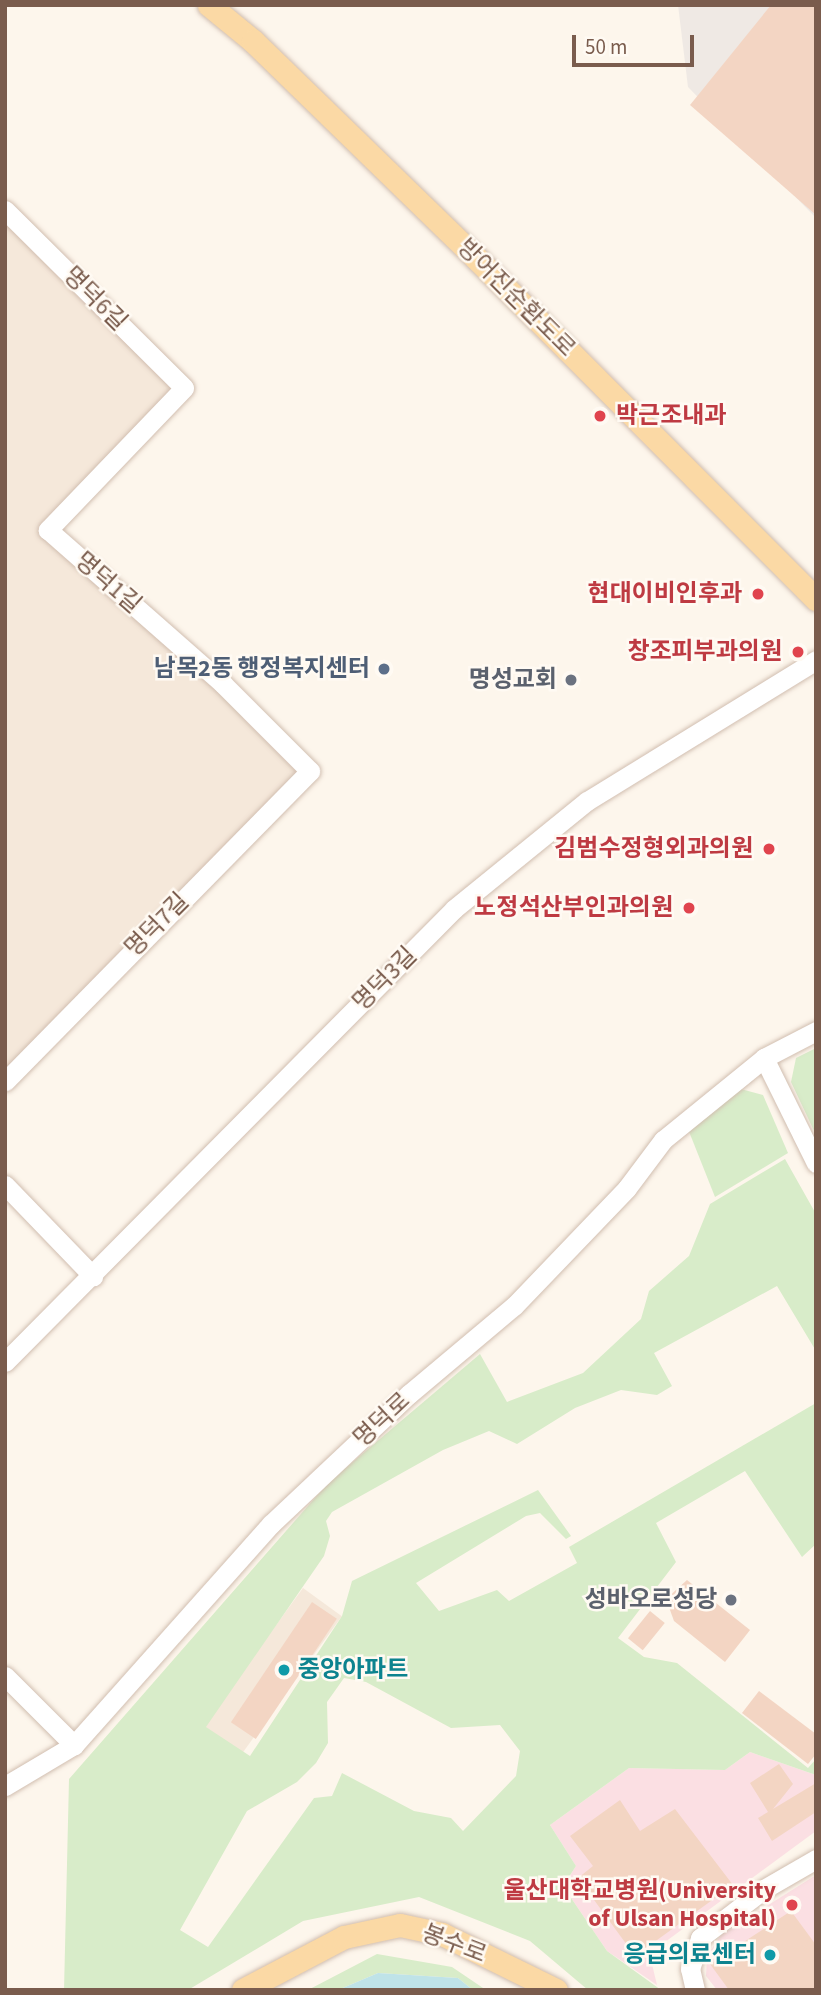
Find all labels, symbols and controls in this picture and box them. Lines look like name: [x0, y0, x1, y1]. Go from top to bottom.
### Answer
scale bar: [576, 21, 698, 65]
text: 50 m: [585, 32, 627, 62]
street label: 방어진순환도로: [451, 233, 581, 363]
street label: 명덕6길: [57, 261, 133, 337]
place label: 박근조내과: [616, 402, 726, 430]
marker: 박근조내과: [590, 406, 610, 426]
street label: 명덕1길: [69, 546, 147, 620]
place label: 현대이비인후과: [587, 580, 742, 608]
marker: 현대이비인후과: [748, 584, 768, 604]
place label: 창조피부과의원: [627, 638, 782, 666]
marker: 창조피부과의원: [788, 642, 808, 662]
place label: 남목2동 행정복지센터: [154, 655, 370, 683]
marker: 남목2동 행정복지센터: [376, 661, 392, 677]
place label: 명성교회: [469, 666, 557, 694]
marker: 명성교회: [563, 672, 579, 688]
place label: 김범수정형외과의원: [554, 835, 753, 863]
marker: 김범수정형외과의원: [759, 839, 779, 859]
street label: 명덕7길: [119, 887, 195, 963]
place label: 노정석산부인과의원: [474, 894, 673, 922]
marker: 노정석산부인과의원: [679, 898, 699, 918]
street label: 명덕3길: [347, 941, 423, 1017]
street label: 명덕로: [348, 1387, 416, 1453]
place label: 성바오로성당: [585, 1586, 717, 1614]
marker: 성바오로성당: [723, 1592, 739, 1608]
place label: 중앙아파트: [298, 1656, 408, 1684]
marker: 중앙아파트: [276, 1662, 292, 1678]
place label: 울산대학교병원(University of Ulsan Hospital): [504, 1877, 776, 1933]
marker: 울산대학교병원(University of Ulsan Hospital): [782, 1895, 802, 1915]
street label: 봉수로: [418, 1919, 490, 1969]
place label: 응급의료센터: [624, 1941, 756, 1969]
marker: 응급의료센터: [762, 1947, 778, 1963]

